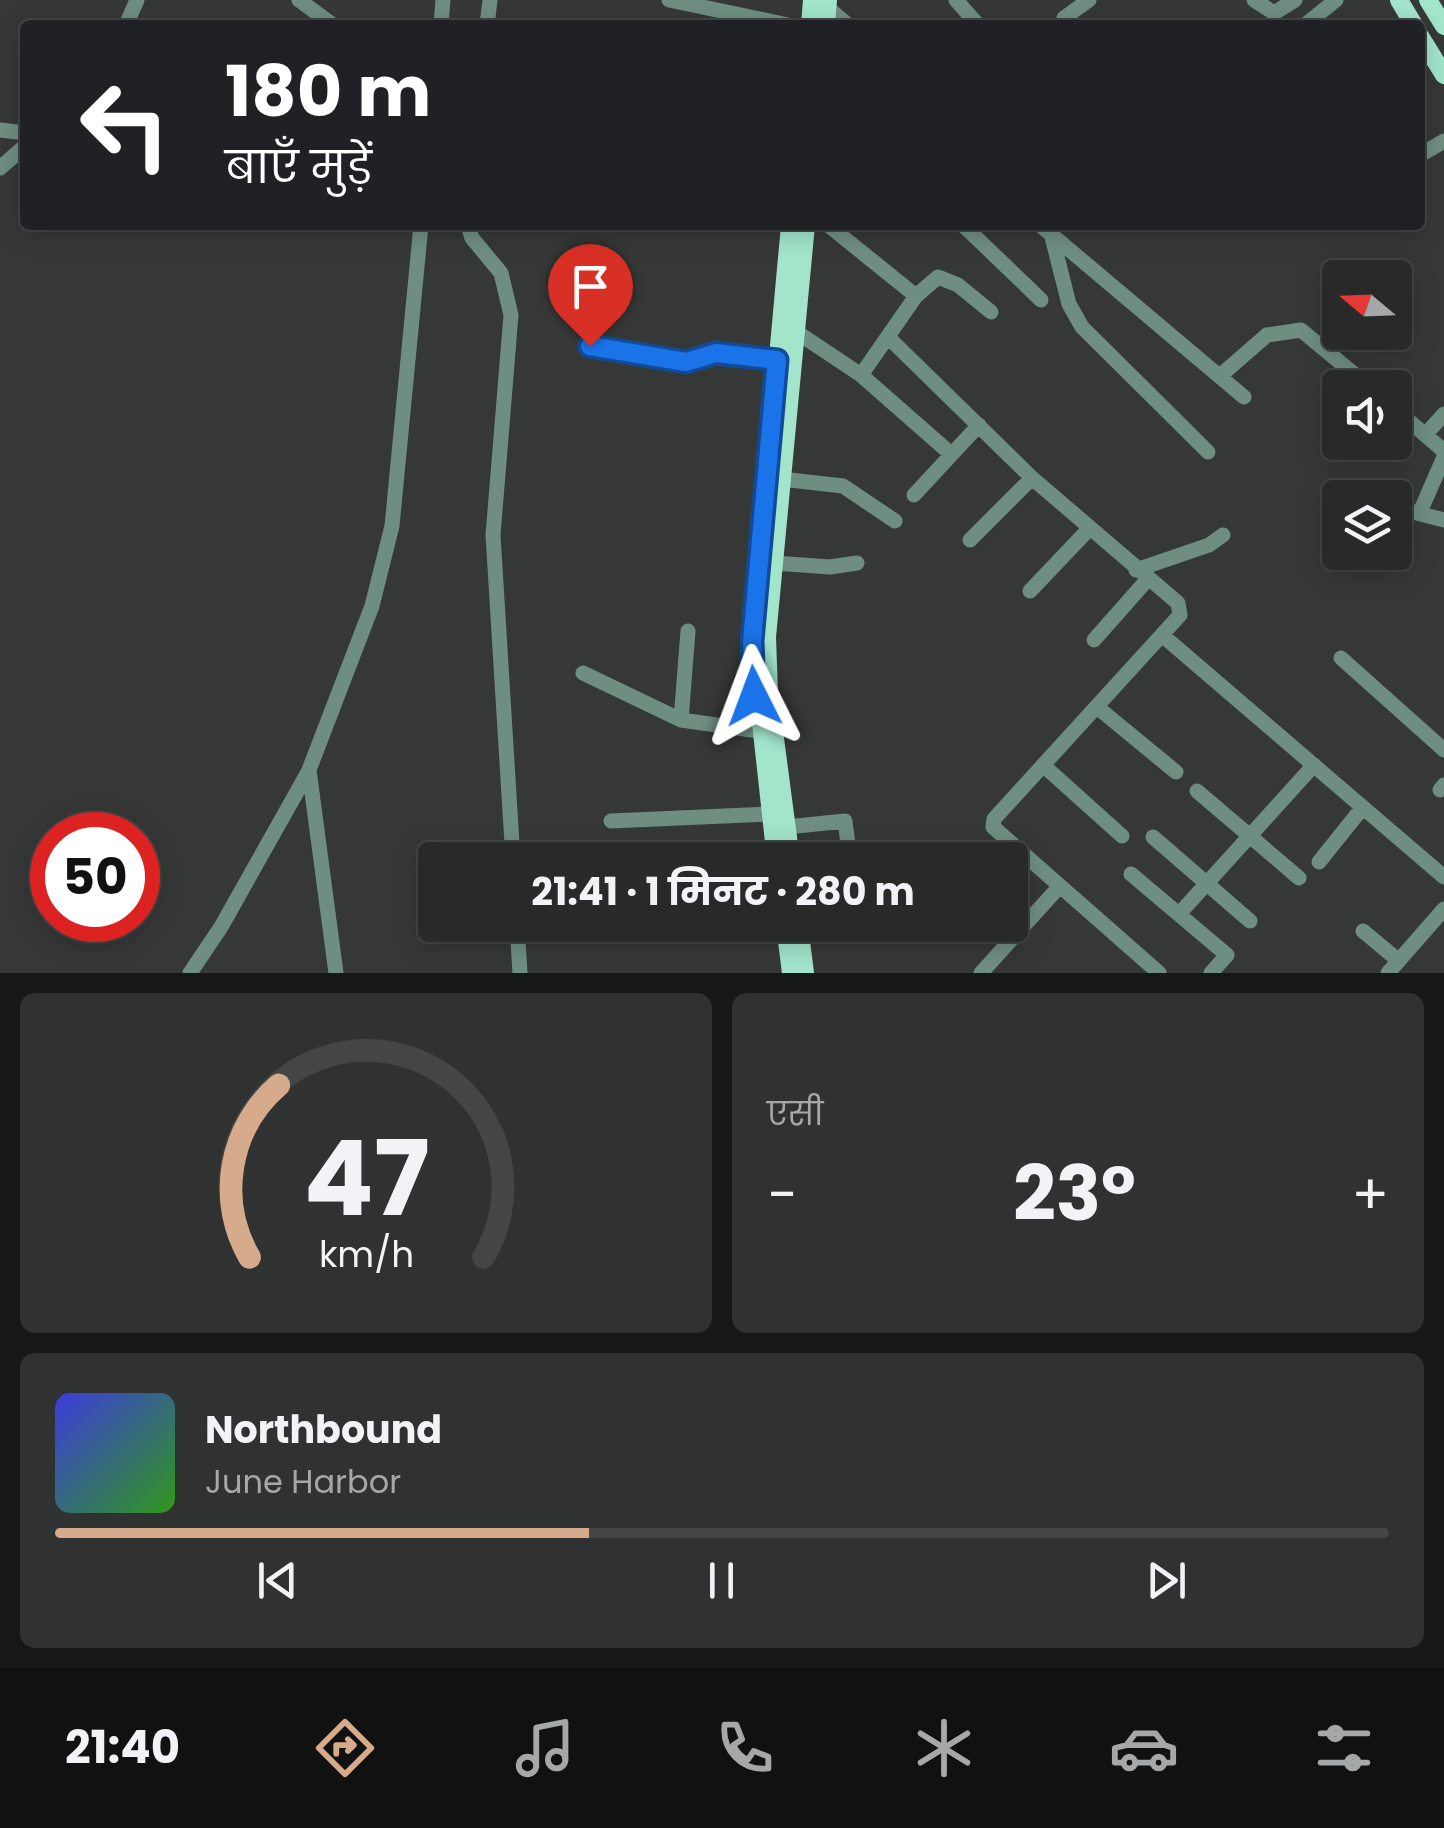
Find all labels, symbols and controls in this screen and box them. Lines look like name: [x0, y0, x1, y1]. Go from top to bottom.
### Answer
text: 180 m: [225, 42, 431, 141]
icon: left: [60, 60, 190, 190]
text: बाएँ मुड़ें: [225, 136, 372, 199]
pin: [548, 244, 633, 347]
icon: arrive: [563, 259, 618, 314]
north arrow: [1322, 260, 1412, 350]
map controls: [1322, 260, 1412, 570]
button: sound: [1322, 370, 1412, 460]
button: layers: [1322, 480, 1412, 570]
position arrow: [702, 644, 806, 748]
speed limit sign: 50: [30, 812, 160, 942]
text: 21:41 · 1 मिनट · 280 m: [531, 865, 915, 918]
text: एसी: [767, 1091, 823, 1136]
text: 47: [303, 1106, 429, 1251]
text: 23°: [1013, 1141, 1136, 1246]
text: −: [767, 1156, 797, 1233]
text: +: [1351, 1156, 1389, 1233]
text: km/h: [318, 1229, 414, 1280]
text: Northbound: [205, 1403, 442, 1456]
text: June Harbor: [205, 1459, 401, 1504]
icon: previous: [250, 1553, 305, 1608]
icon: pause: [694, 1553, 749, 1608]
icon: next: [1139, 1553, 1194, 1608]
icon: directions: [310, 1713, 380, 1783]
icon: music: [510, 1713, 580, 1783]
icon: phone: [710, 1713, 780, 1783]
icon: climate: [909, 1713, 979, 1783]
icon: car: [1109, 1713, 1179, 1783]
icon: filters: [1309, 1713, 1379, 1783]
text: 21:40: [65, 1716, 180, 1779]

